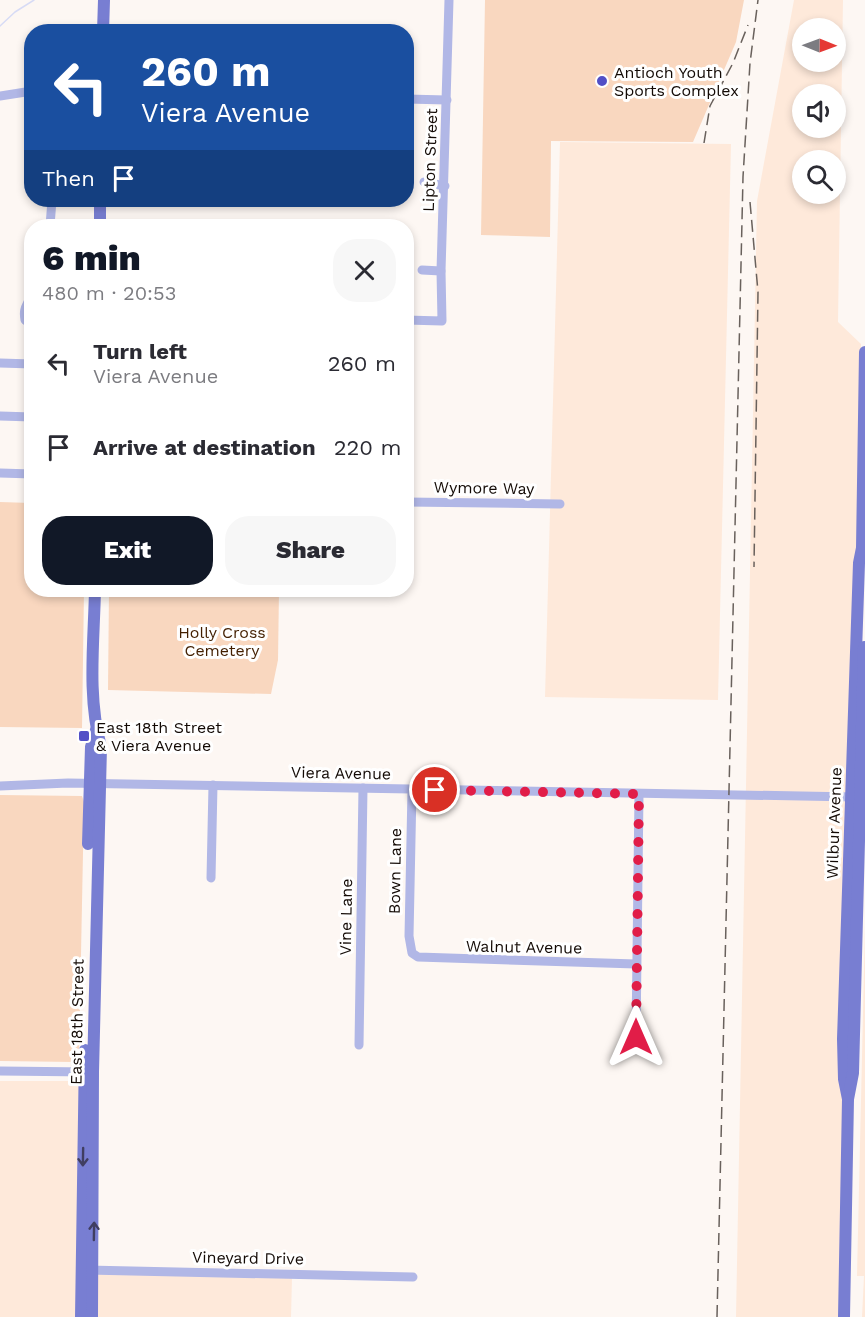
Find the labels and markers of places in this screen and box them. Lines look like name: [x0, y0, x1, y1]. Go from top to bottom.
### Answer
place label: Antioch Youth Sports Complex: [614, 63, 739, 100]
marker: Antioch Youth Sports Complex: [595, 74, 609, 88]
place label: East 18th Street & Viera Avenue: [96, 718, 222, 755]
marker: East 18th Street & Viera Avenue: [77, 729, 91, 743]
pin: [409, 764, 460, 815]

